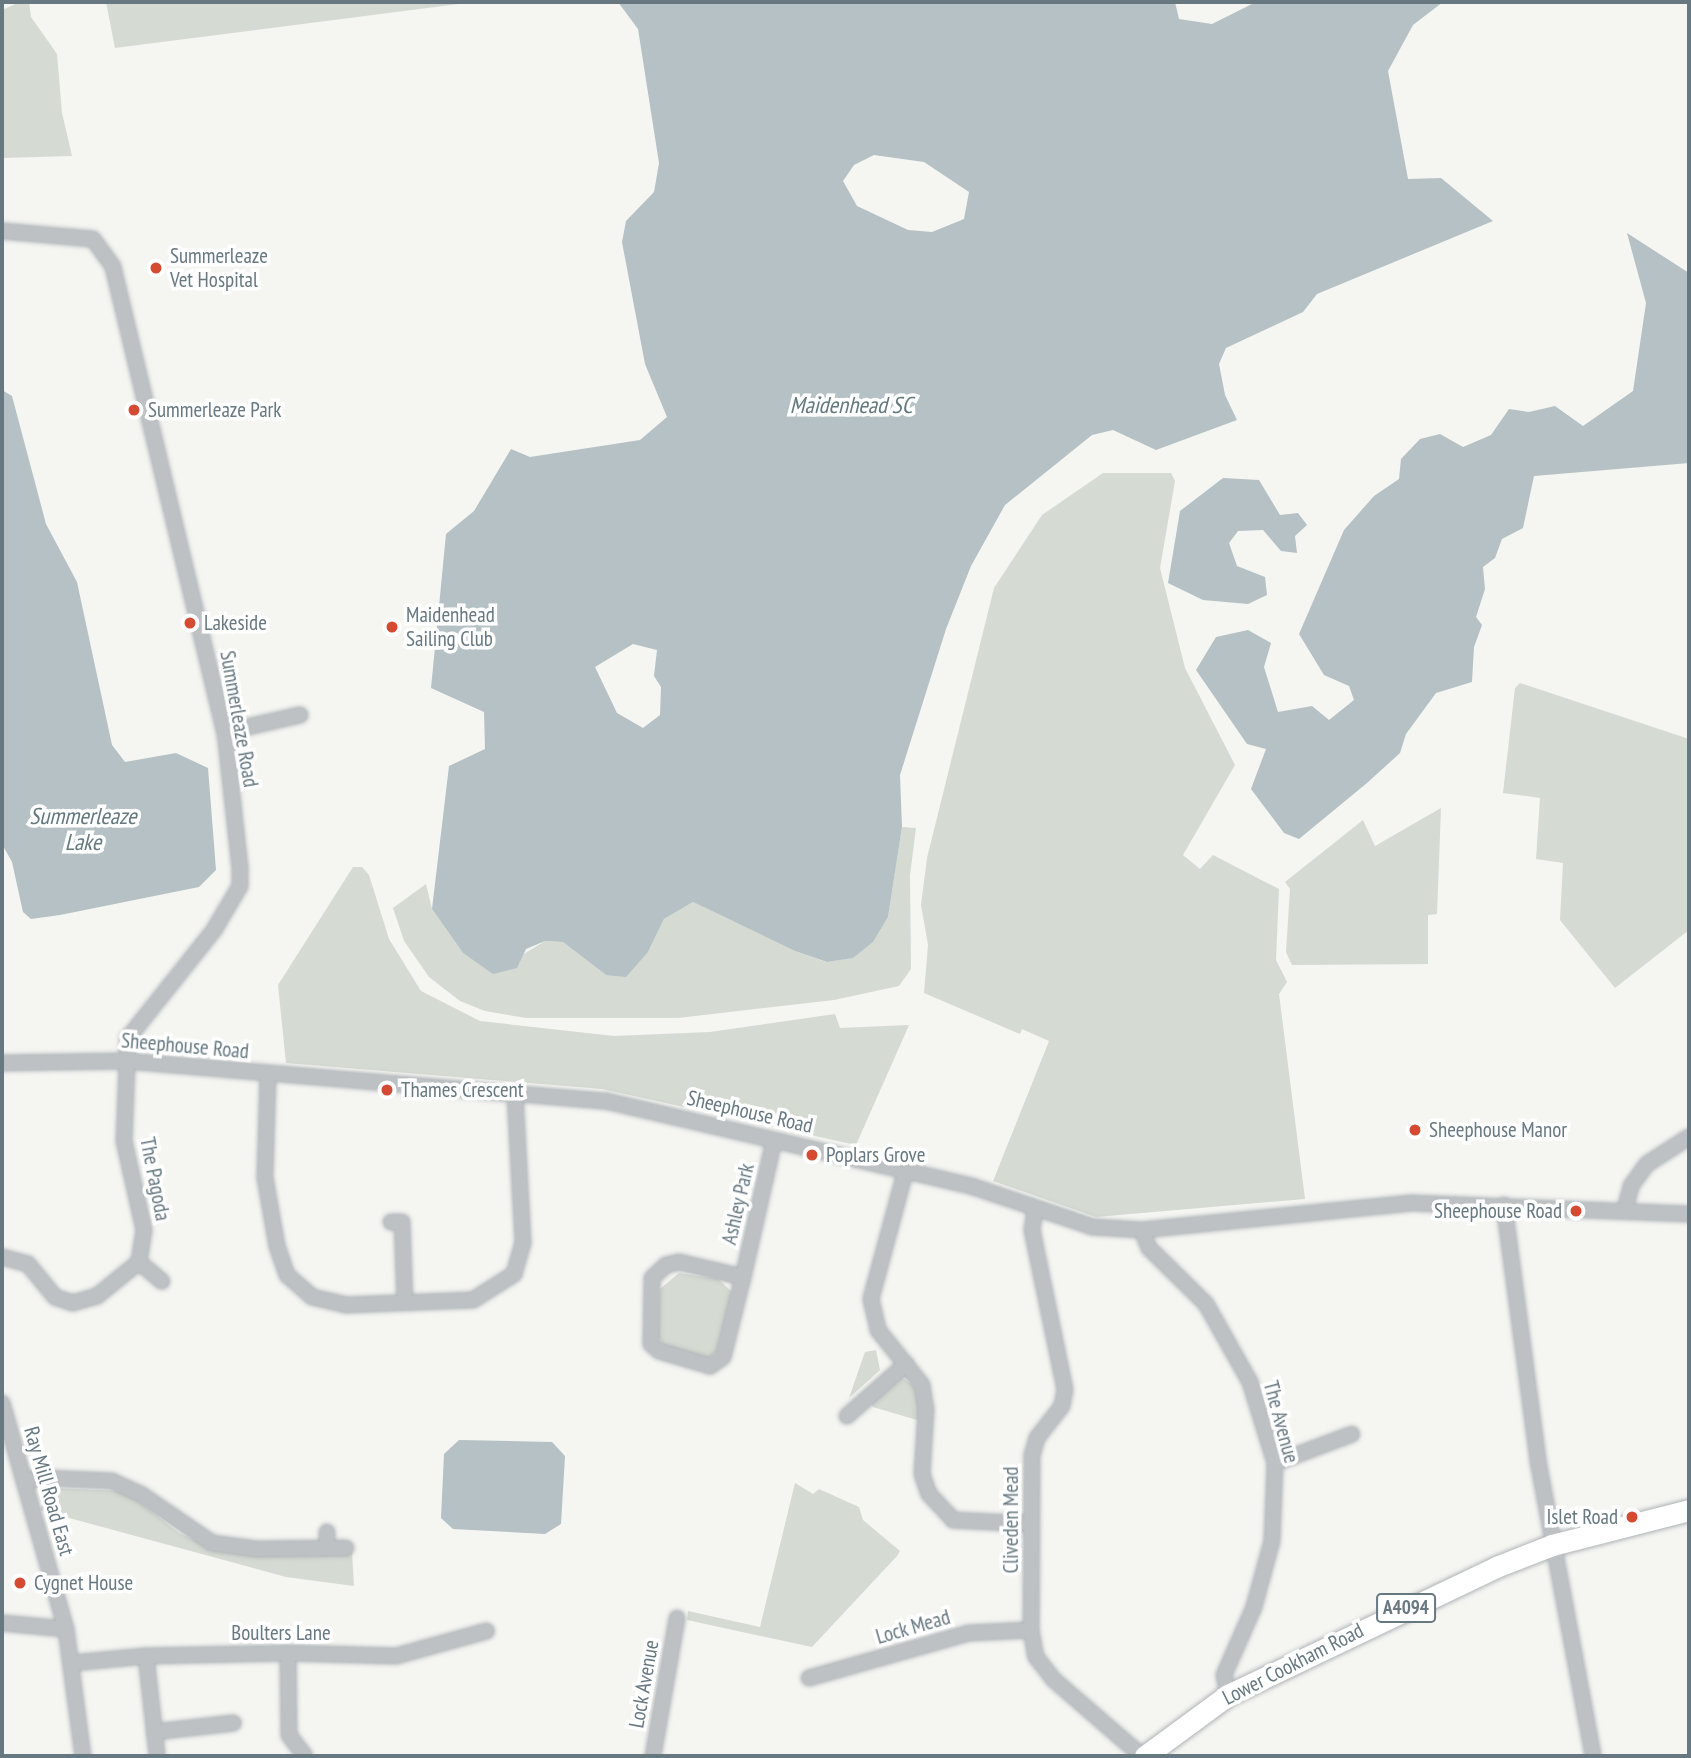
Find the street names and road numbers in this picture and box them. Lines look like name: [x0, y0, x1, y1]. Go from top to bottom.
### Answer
street label: Summerleaze Road: [215, 649, 263, 789]
street label: Sheephouse Road: [120, 1028, 250, 1064]
street label: Sheephouse Road: [685, 1085, 815, 1139]
street label: The Pagoda: [135, 1135, 175, 1223]
street label: Ashley Park: [716, 1161, 760, 1247]
street label: The Avenue: [1258, 1378, 1304, 1466]
street label: Ray Mill Road East: [18, 1423, 80, 1559]
street label: Cliveden Mead: [998, 1467, 1024, 1573]
road number: A4094: [1374, 1592, 1438, 1624]
street label: Lock Mead: [873, 1604, 953, 1650]
street label: Lower Cookham Road: [1218, 1618, 1368, 1710]
street label: Boulters Lane: [231, 1620, 331, 1646]
street label: Lock Avenue: [624, 1637, 664, 1731]

